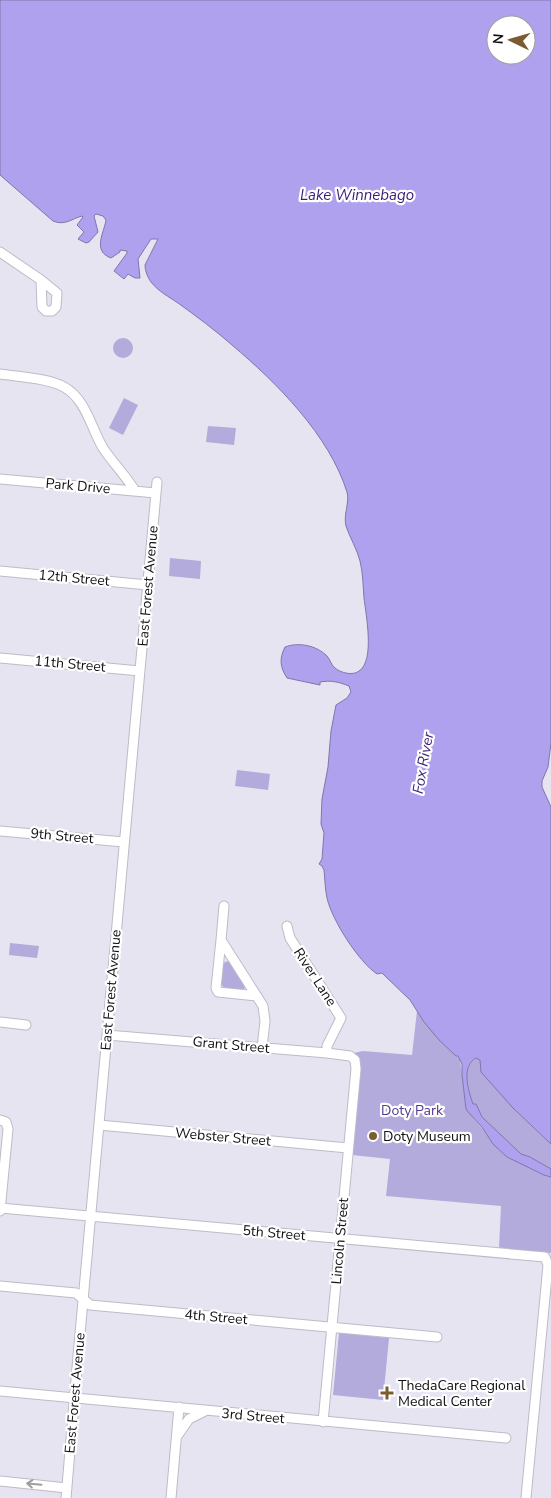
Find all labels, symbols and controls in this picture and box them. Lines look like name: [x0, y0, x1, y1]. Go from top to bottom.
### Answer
north arrow: [486, 15, 536, 65]
text: N: [489, 33, 508, 45]
water label: Lake Winnebago: [300, 185, 414, 205]
street label: Park Drive: [45, 474, 111, 498]
street label: East Forest Avenue: [133, 525, 163, 647]
street label: 12th Street: [38, 565, 111, 591]
street label: 11th Street: [34, 651, 107, 677]
water label: Fox River: [408, 730, 438, 795]
street label: 9th Street: [30, 824, 94, 848]
street label: East Forest Avenue: [96, 929, 126, 1051]
street label: River Lane: [289, 944, 341, 1010]
street label: Grant Street: [192, 1032, 270, 1058]
park label: Doty Park: [381, 1101, 444, 1120]
street label: Webster Street: [174, 1123, 272, 1151]
place label: Doty Museum: [383, 1127, 471, 1146]
marker: Doty Museum: [367, 1130, 379, 1142]
street label: Lincoln Street: [327, 1197, 353, 1285]
street label: 5th Street: [242, 1221, 306, 1245]
street label: 4th Street: [184, 1305, 248, 1329]
street label: East Forest Avenue: [60, 1332, 90, 1454]
place label: ThedaCare Regional Medical Center: [398, 1376, 526, 1411]
marker: ThedaCare Regional Medical Center: [380, 1386, 394, 1400]
street label: 3rd Street: [221, 1404, 285, 1428]
one-way arrow: [26, 1480, 42, 1489]

